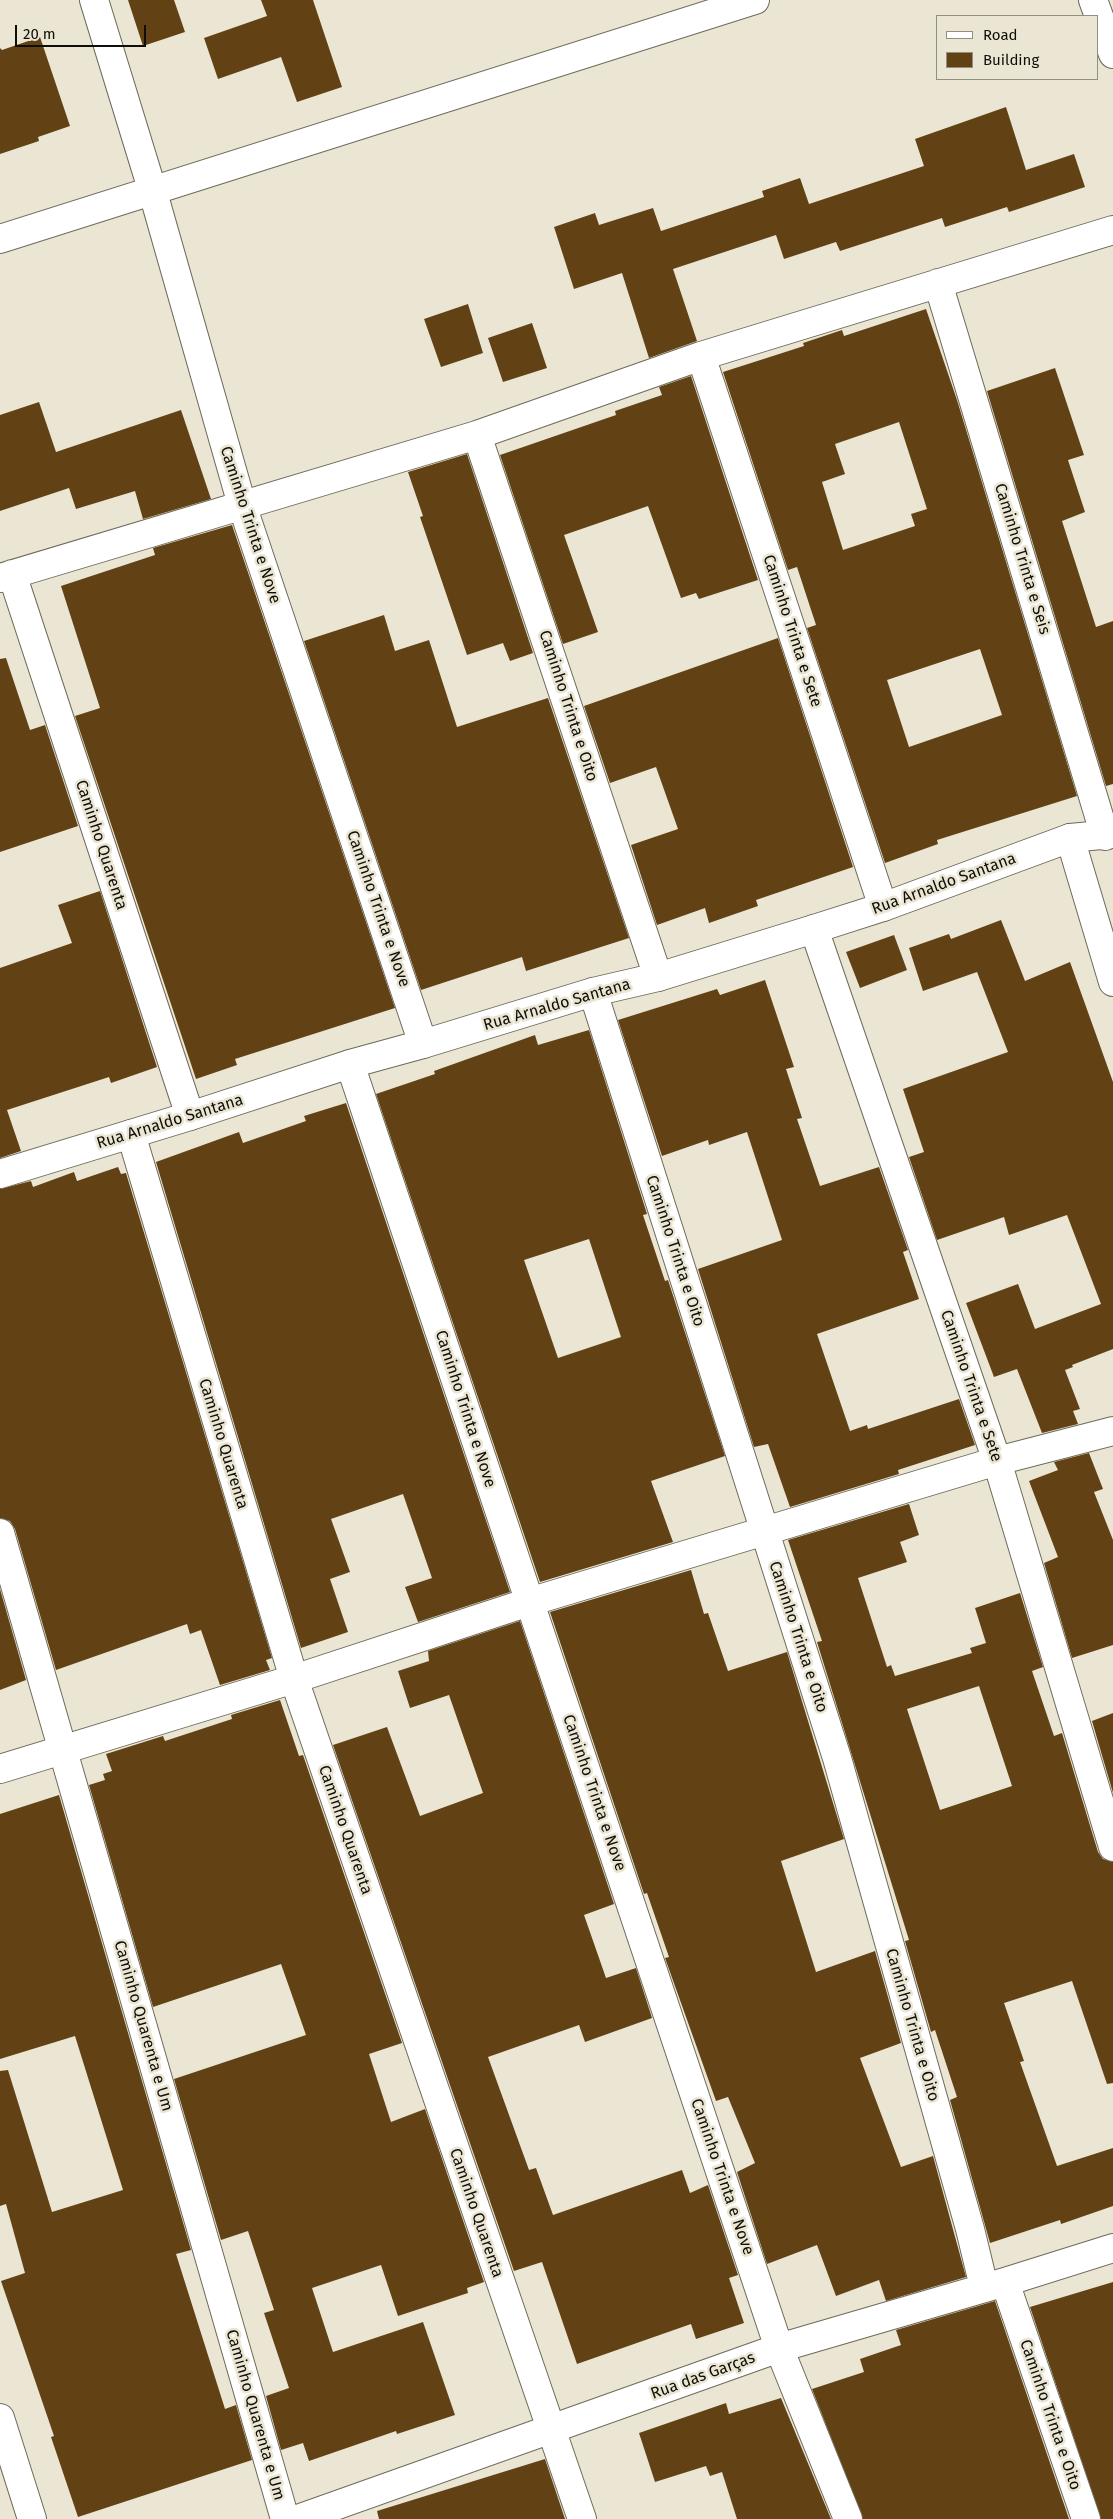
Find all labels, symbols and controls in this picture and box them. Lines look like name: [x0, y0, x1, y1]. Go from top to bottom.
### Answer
scale bar: [18, 15, 149, 47]
legend: [936, 15, 1098, 80]
text: 20 m: [23, 25, 56, 43]
text: Road: [983, 26, 1018, 44]
text: Building: [983, 51, 1039, 69]
street label: Caminho Trinta e Nove: [215, 444, 285, 606]
street label: Caminho Trinta e Seis: [990, 481, 1054, 637]
street label: Caminho Trinta e Sete: [758, 552, 826, 710]
street label: Caminho Trinta e Oito: [534, 628, 602, 784]
street label: Caminho Quarenta: [71, 778, 131, 912]
street label: Caminho Trinta e Nove: [342, 828, 414, 990]
street label: Rua Arnaldo Santana: [869, 849, 1019, 919]
street label: Rua Arnaldo Santana: [481, 975, 633, 1035]
street label: Rua Arnaldo Santana: [94, 1091, 246, 1153]
street label: Caminho Trinta e Oito: [641, 1173, 709, 1329]
street label: Caminho Trinta e Sete: [936, 1308, 1006, 1464]
street label: Caminho Trinta e Nove: [430, 1328, 500, 1490]
street label: Caminho Quarenta: [194, 1377, 252, 1511]
street label: Caminho Trinta e Oito: [764, 1559, 832, 1715]
street label: Caminho Trinta e Nove: [558, 1712, 630, 1874]
street label: Caminho Quarenta: [314, 1763, 376, 1897]
street label: Caminho Quarenta e Um: [109, 1938, 177, 2114]
street label: Caminho Trinta e Oito: [881, 1946, 943, 2104]
street label: Caminho Trinta e Nove: [686, 2096, 758, 2258]
street label: Caminho Quarenta: [445, 2146, 507, 2280]
street label: Caminho Quarenta e Um: [221, 2327, 289, 2503]
street label: Caminho Trinta e Oito: [1015, 2337, 1085, 2493]
street label: Rua das Garças: [648, 2348, 758, 2404]

